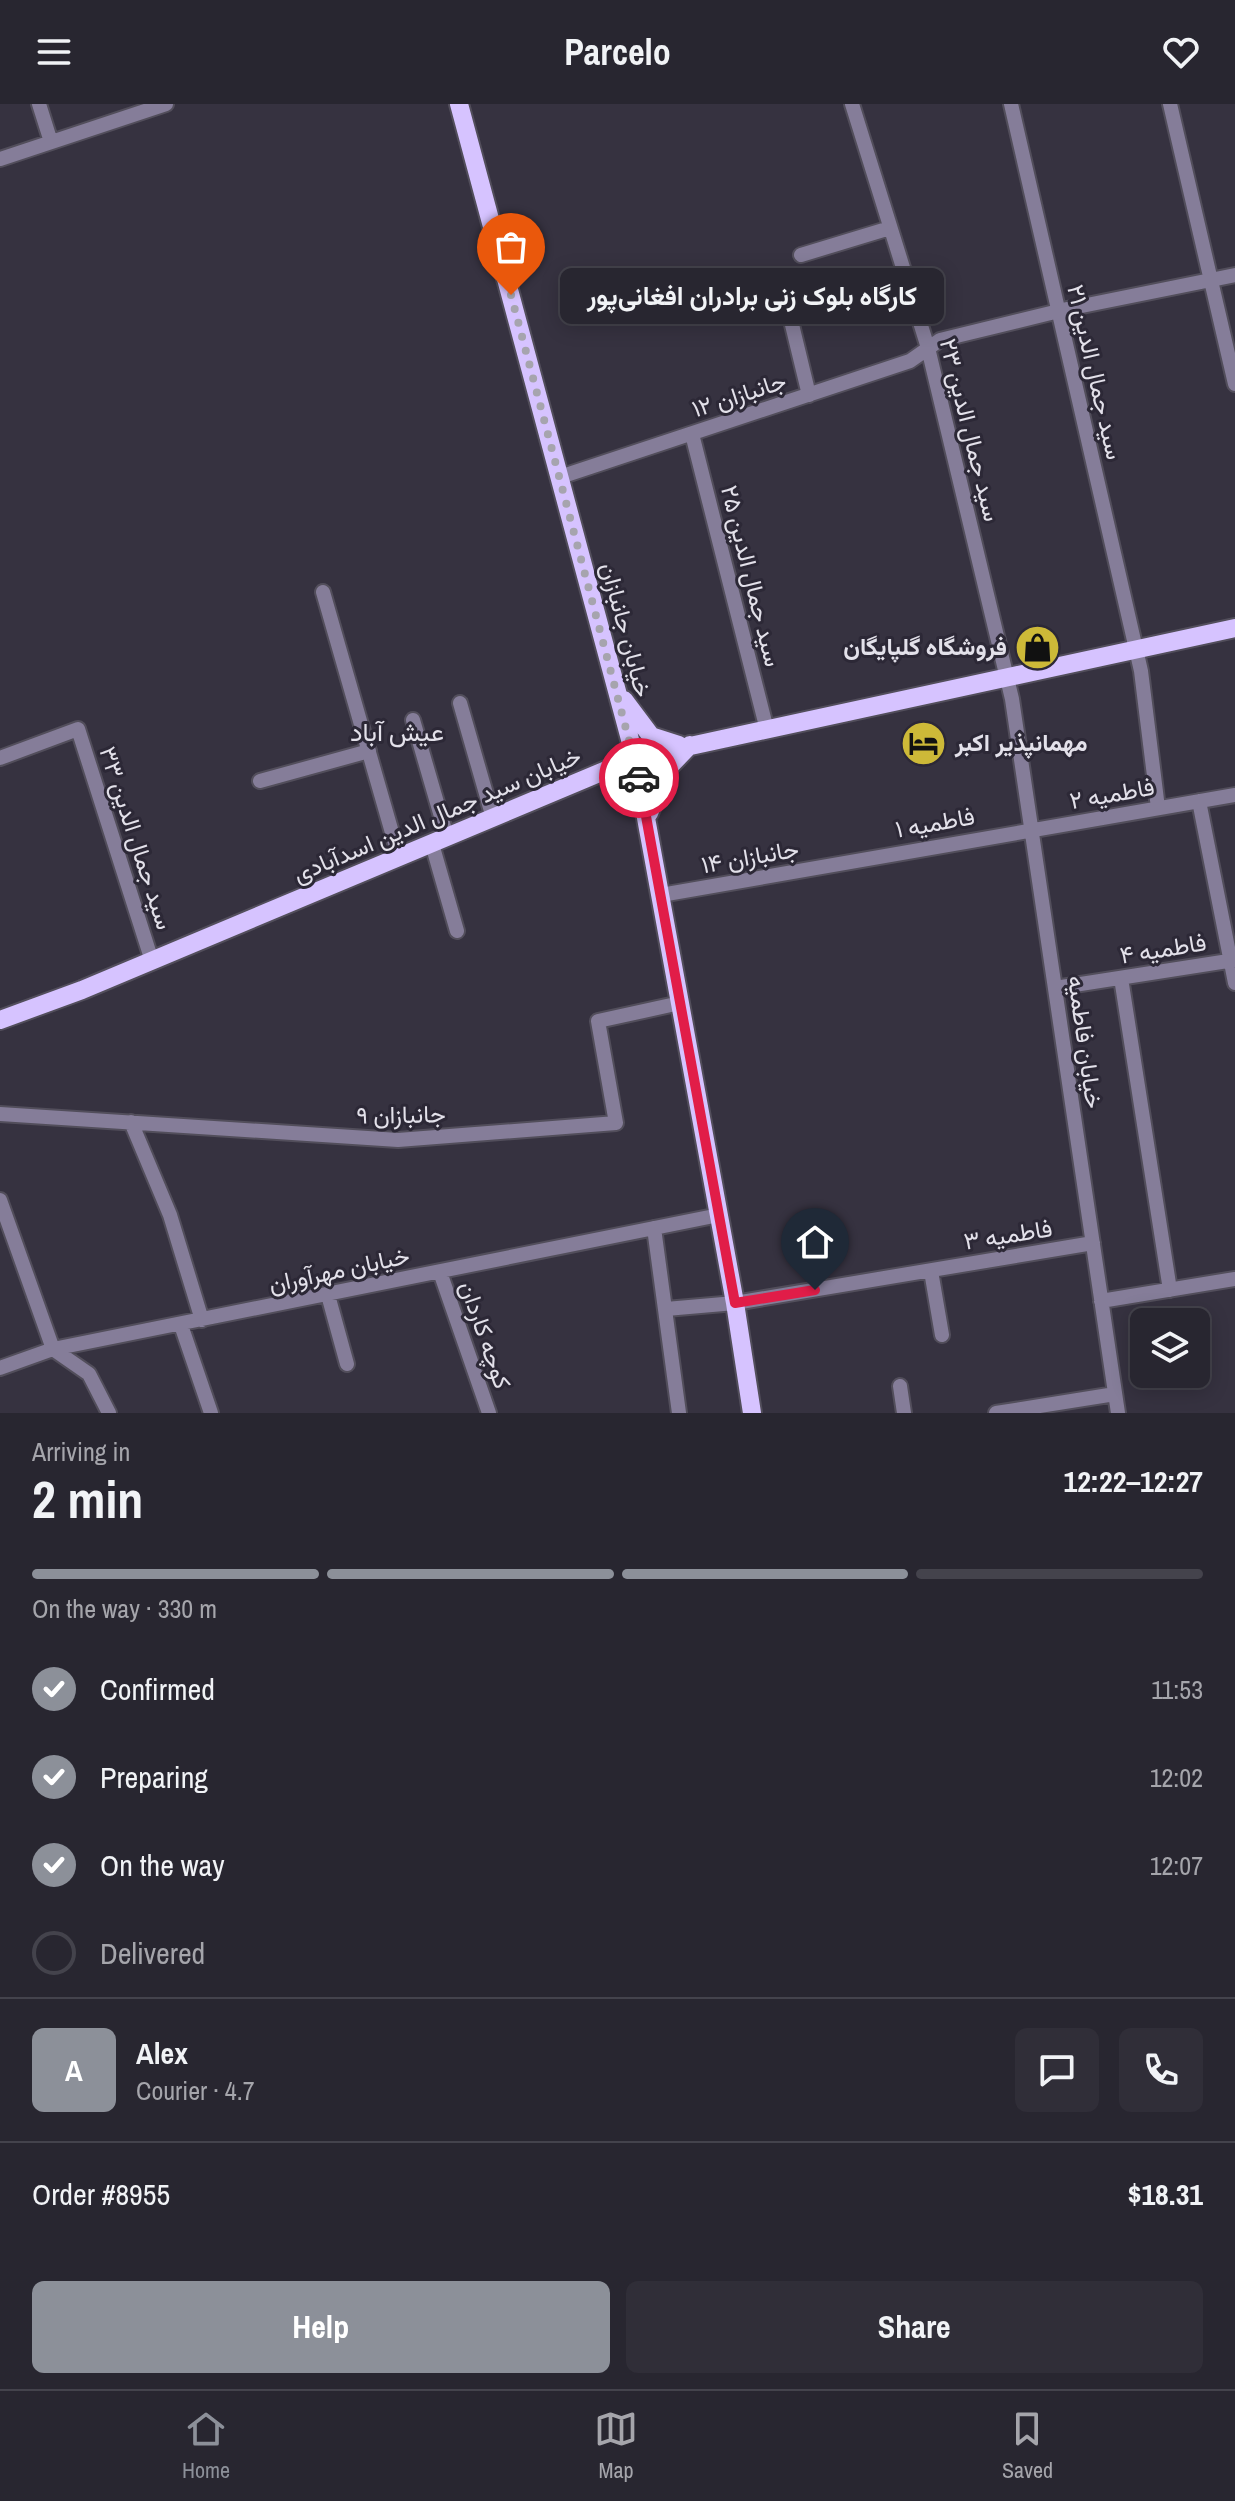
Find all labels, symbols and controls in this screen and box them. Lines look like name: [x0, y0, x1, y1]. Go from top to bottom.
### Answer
text: Parcelo: [564, 28, 671, 76]
icon: menu: [32, 30, 76, 74]
icon: heart: [1159, 30, 1203, 74]
pin: [477, 213, 545, 295]
icon: bag: [489, 225, 533, 269]
callout: کارگاه بلوک زنی برادران افغانی‌پور: [559, 267, 943, 323]
text: کارگاه بلوک زنی برادران افغانی‌پور: [587, 278, 917, 313]
street label: سید جمال الدین ۲۱: [1060, 281, 1132, 462]
street label: سید جمال الدین ۲۳: [933, 335, 1009, 525]
street label: جانبازان ۱۲: [688, 364, 790, 424]
street label: سید جمال الدین ۲۵: [714, 482, 790, 670]
street label: خیابان جانبازان: [594, 559, 660, 701]
shop icon: فروشگاه گلپایگان: [1014, 623, 1062, 671]
place label: فروشگاه گلپایگان: [843, 630, 1007, 663]
district label: عیش آباد: [350, 714, 444, 749]
hotel icon: مهمانپذیر اکبر: [900, 719, 948, 767]
place label: مهمانپذیر اکبر: [954, 726, 1088, 759]
courier: [599, 738, 679, 818]
street label: خیابان سید جمال الدین اسدآبادی: [288, 739, 585, 889]
street label: سید جمال الدین ۳۳: [92, 742, 182, 933]
icon: car: [617, 756, 661, 800]
street label: فاطمیه ۲: [1067, 770, 1157, 816]
street label: فاطمیه ۱: [893, 799, 977, 845]
street label: جانبازان ۱۴: [699, 832, 801, 880]
street label: فاطمیه ۴: [1117, 925, 1208, 971]
street label: خیابان فاطمیه: [1061, 973, 1111, 1110]
street label: جانبازان ۹: [356, 1097, 446, 1131]
pin: [781, 1208, 849, 1290]
street label: فاطمیه ۳: [961, 1211, 1054, 1257]
icon: home: [793, 1220, 837, 1264]
street label: خیابان مهرآوران: [265, 1238, 412, 1300]
street label: کوچه کاردان: [452, 1277, 519, 1393]
map controls: [1130, 1308, 1210, 1388]
button: layers: [1130, 1308, 1210, 1388]
text: Arriving in: [32, 1434, 130, 1469]
text: 12:22–12:27: [1064, 1461, 1203, 1501]
text: 2 min: [32, 1464, 143, 1534]
text: On the way · 330 m: [32, 1591, 217, 1626]
icon: check: [32, 1667, 76, 1711]
text: Confirmed: [100, 1669, 215, 1709]
text: 11:53: [1151, 1672, 1203, 1707]
icon: check: [32, 1755, 76, 1799]
text: Preparing: [100, 1757, 208, 1797]
text: 12:02: [1150, 1760, 1203, 1795]
icon: check: [32, 1843, 76, 1887]
text: On the way: [100, 1845, 224, 1885]
text: 12:07: [1150, 1848, 1203, 1883]
text: Delivered: [100, 1933, 205, 1973]
button: chat: [1015, 2028, 1099, 2112]
button: phone: [1119, 2028, 1203, 2112]
text: Alex: [136, 2033, 188, 2073]
text: A: [65, 2050, 83, 2090]
text: Courier · 4.7: [136, 2073, 255, 2108]
text: Order #8955: [32, 2174, 170, 2214]
text: $18.31: [1128, 2174, 1203, 2214]
button: Help: [32, 2281, 610, 2373]
button: Share: [626, 2281, 1203, 2373]
tab: Home: [182, 2407, 230, 2485]
tab: Map: [594, 2407, 638, 2485]
tab: Saved: [1002, 2407, 1053, 2485]

